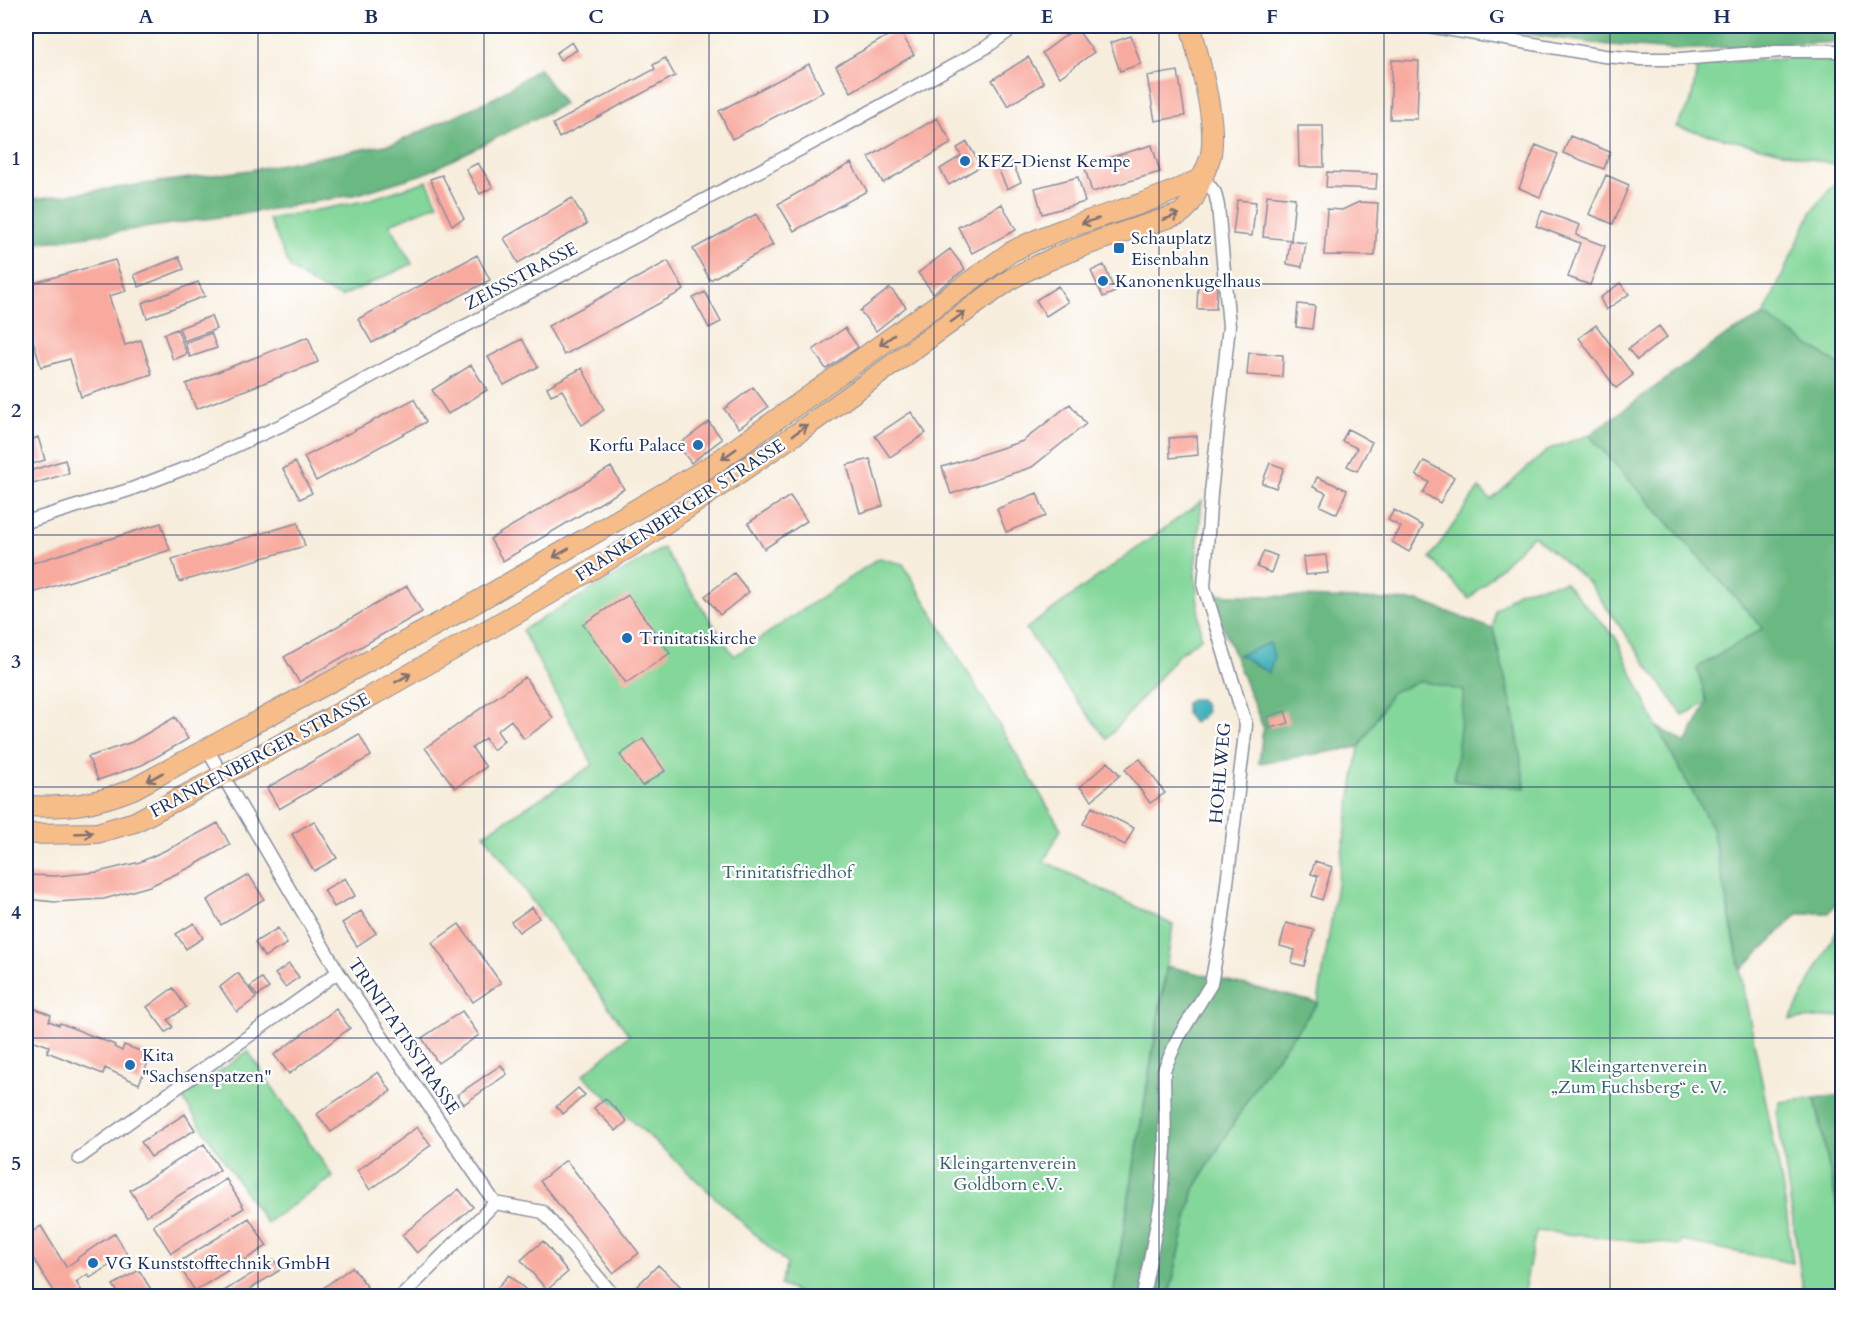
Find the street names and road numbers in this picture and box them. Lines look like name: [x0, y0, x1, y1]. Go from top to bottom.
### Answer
street label: ZEISSSTRASSE: [460, 236, 582, 317]
street label: FRANKENBERGER STRASSE: [570, 433, 790, 588]
street label: FRANKENBERGER STRASSE: [146, 687, 375, 824]
street label: HOHLWEG: [1204, 721, 1237, 825]
street label: TRINITATISSTRASSE: [342, 953, 465, 1120]

